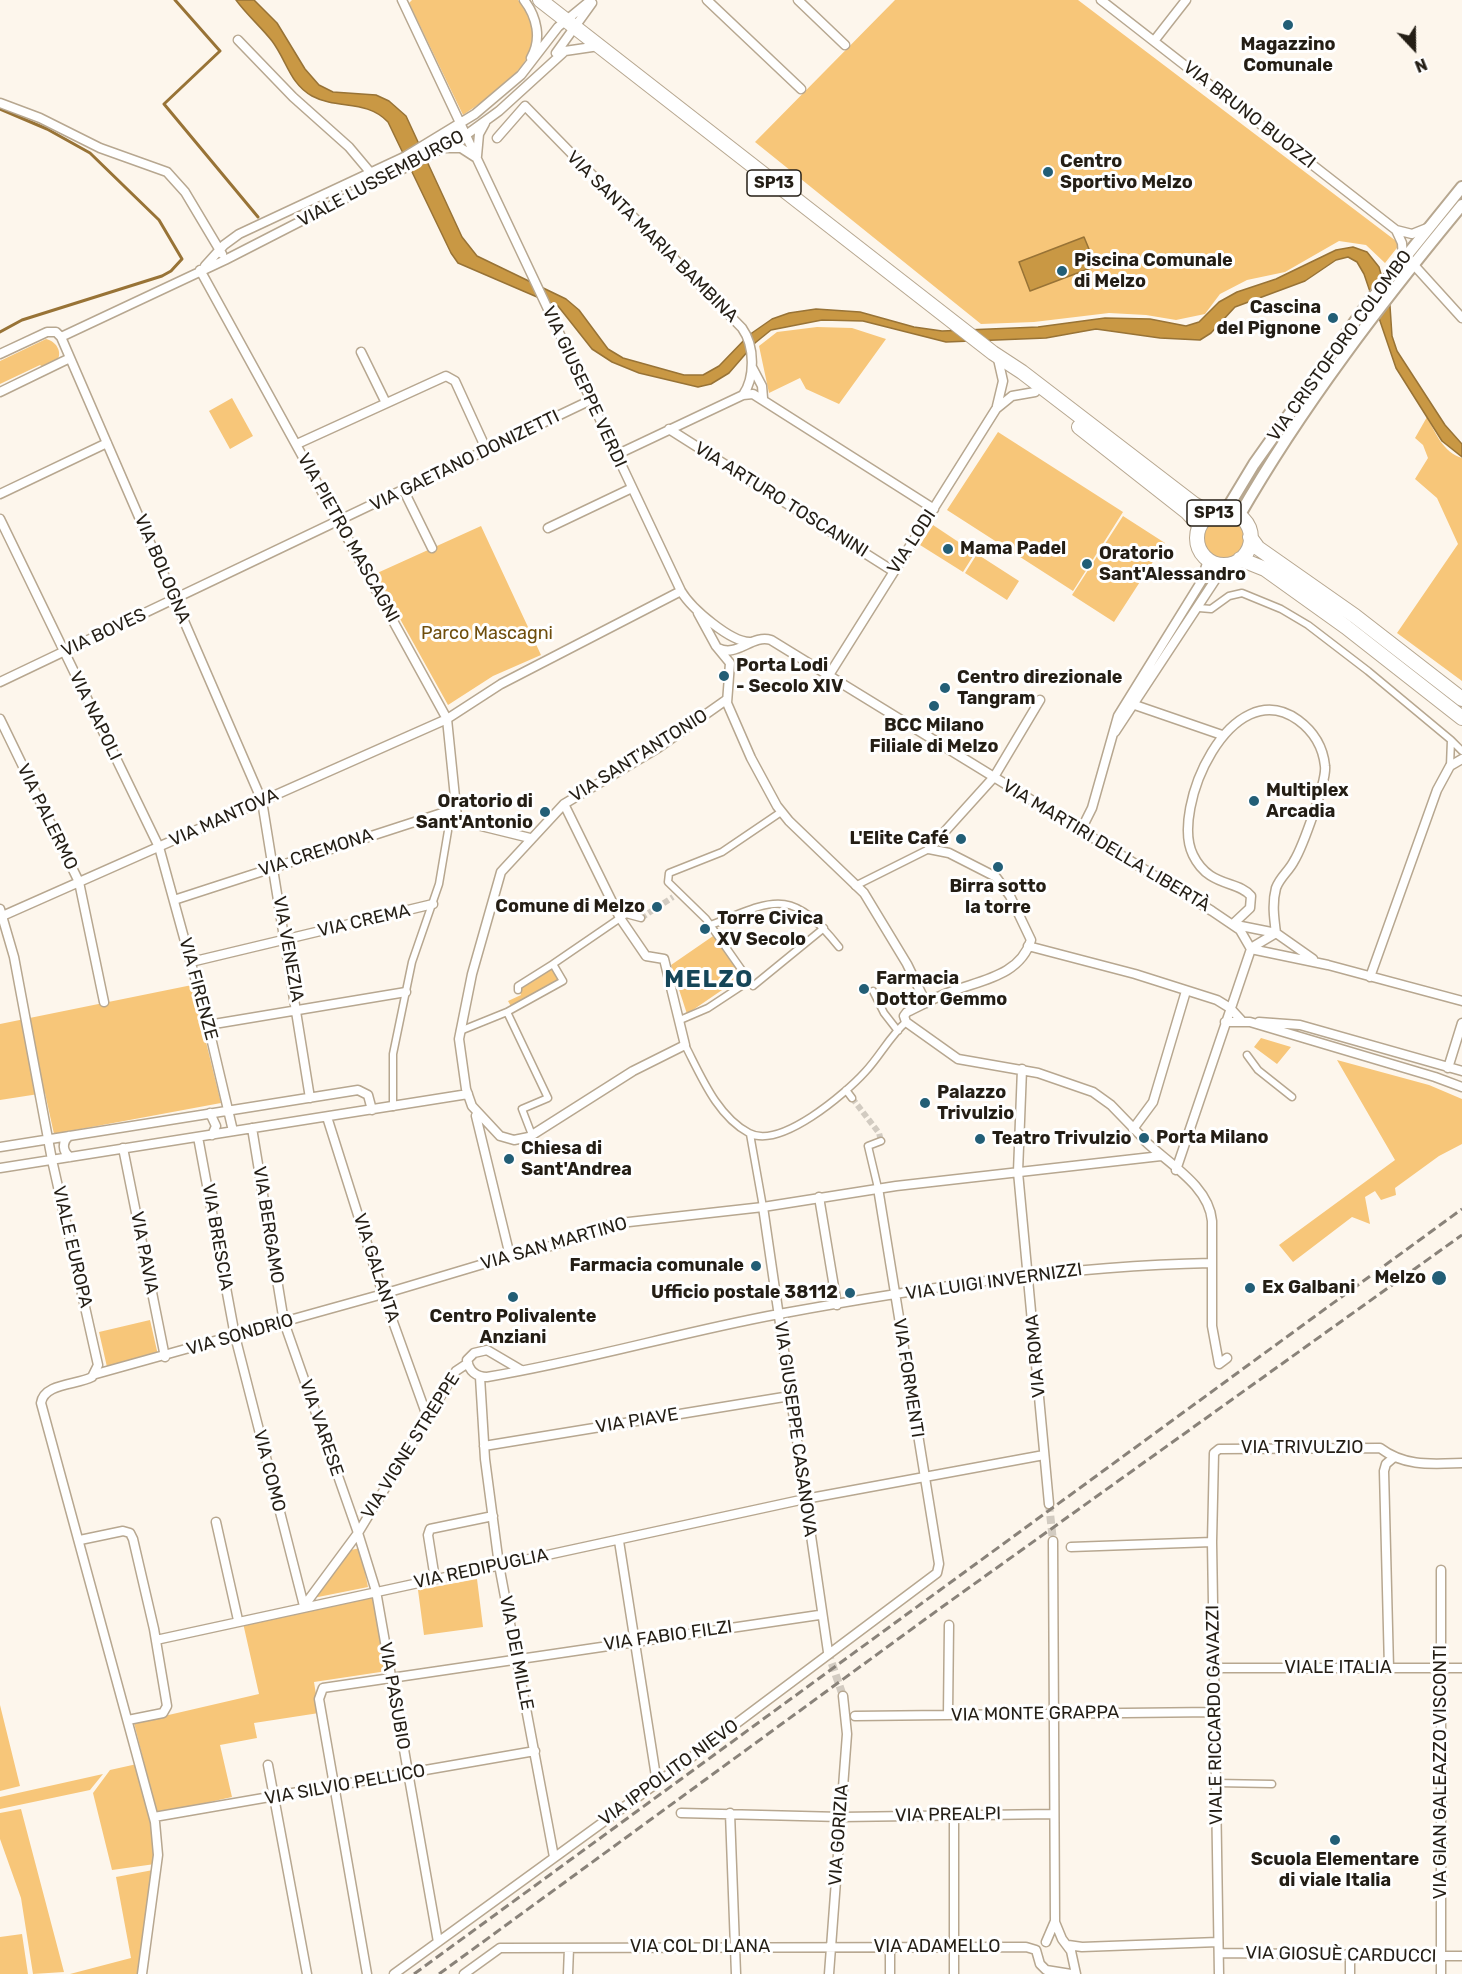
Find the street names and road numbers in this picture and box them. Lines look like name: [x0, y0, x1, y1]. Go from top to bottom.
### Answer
street label: VIA BRUNO BUOZZI: [1179, 57, 1319, 173]
street label: VIALE LUSSEMBURGO: [294, 126, 468, 232]
street label: VIA SANTA MARIA BAMBINA: [562, 147, 742, 327]
road number: SP13: [747, 170, 801, 196]
street label: VIA CRISTOFORO COLOMBO: [1263, 246, 1417, 446]
street label: VIA GIUSEPPE VERDI: [537, 303, 631, 471]
street label: VIA GAETANO DONIZETTI: [367, 406, 563, 516]
street label: VIA ARTURO TOSCANINI: [690, 438, 872, 562]
street label: VIA PIETRO MASCAGNI: [292, 450, 404, 626]
road number: SP13: [1187, 500, 1241, 526]
street label: VIA LODI: [883, 506, 941, 578]
street label: VIA BOLOGNA: [129, 511, 195, 627]
street label: VIA BOVES: [58, 604, 150, 662]
street label: VIA NAPOLI: [64, 668, 126, 764]
street label: VIA SANT'ANTONIO: [566, 705, 712, 807]
street label: VIA PALERMO: [12, 760, 82, 874]
street label: VIA MARTIRI DELLA LIBERTÀ: [998, 775, 1214, 917]
street label: VIA MANTOVA: [166, 784, 282, 852]
street label: VIA CREMONA: [256, 824, 376, 882]
street label: VIA VENEZIA: [268, 894, 308, 1004]
street label: VIA CREMA: [316, 900, 412, 942]
street label: VIA FIRENZE: [174, 935, 222, 1043]
street label: VIA BERGAMO: [248, 1165, 288, 1285]
street label: VIA BRESCIA: [197, 1182, 237, 1292]
street label: VIALE EUROPA: [47, 1184, 97, 1310]
street label: VIA PAVIA: [125, 1210, 163, 1296]
street label: VIA GALANTA: [348, 1211, 404, 1325]
street label: VIA SAN MARTINO: [478, 1213, 630, 1275]
street label: VIA LUIGI INVERNIZZI: [904, 1259, 1084, 1305]
street label: VIA SONDRIO: [184, 1309, 296, 1361]
street label: VIA ROMA: [1022, 1313, 1050, 1399]
street label: VIA FORMENTI: [888, 1317, 928, 1439]
street label: VIA GIUSEPPE CASANOVA: [769, 1320, 821, 1538]
street label: VIA VIGNE STREPPE: [357, 1369, 465, 1523]
street label: VIA VARESE: [294, 1377, 348, 1479]
street label: VIA PIAVE: [594, 1404, 680, 1438]
street label: VIA COMO: [248, 1428, 290, 1514]
street label: VIA TRIVULZIO: [1241, 1437, 1363, 1459]
street label: VIA REDIPUGLIA: [412, 1544, 550, 1594]
street label: VIA DEI MILLE: [494, 1594, 538, 1712]
street label: VIALE RICCARDO GAVAZZI: [1202, 1605, 1228, 1825]
street label: VIA FABIO FILZI: [602, 1616, 734, 1656]
street label: VIA PASUBIO: [374, 1641, 414, 1751]
street label: VIA GIAN GALEAZZO VISCONTI: [1430, 1645, 1452, 1899]
street label: VIALE ITALIA: [1284, 1657, 1392, 1679]
street label: VIA MONTE GRAPPA: [951, 1702, 1119, 1726]
street label: VIA IPPOLITO NIEVO: [595, 1715, 743, 1831]
street label: VIA SILVIO PELLICO: [263, 1760, 427, 1810]
street label: VIA GORIZIA: [825, 1783, 853, 1887]
street label: VIA PREALPI: [895, 1803, 1001, 1827]
street label: VIA COL DI LANA: [630, 1936, 770, 1958]
street label: VIA ADAMELLO: [874, 1936, 1000, 1958]
street label: VIA GIOSUÈ CARDUCCI: [1245, 1943, 1437, 1967]

